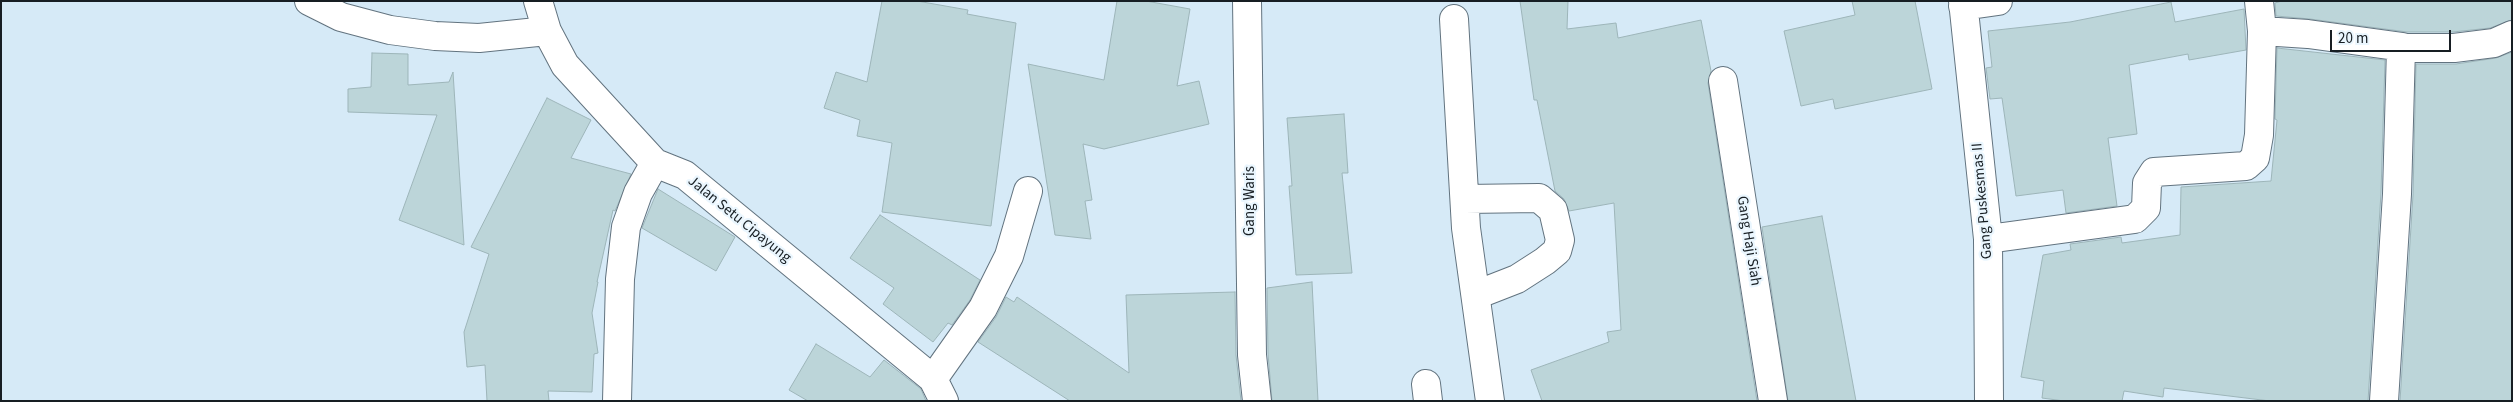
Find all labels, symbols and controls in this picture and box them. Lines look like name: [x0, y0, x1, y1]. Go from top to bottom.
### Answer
scale bar: [2333, 20, 2454, 52]
text: 20 m: [2338, 28, 2368, 49]
street label: Gang Puskesmas II: [1969, 142, 1997, 260]
street label: Gang Waris: [1242, 166, 1260, 236]
street label: Jalan Setu Cipayung: [684, 173, 794, 267]
street label: Gang Haji Siah: [1732, 195, 1764, 287]

